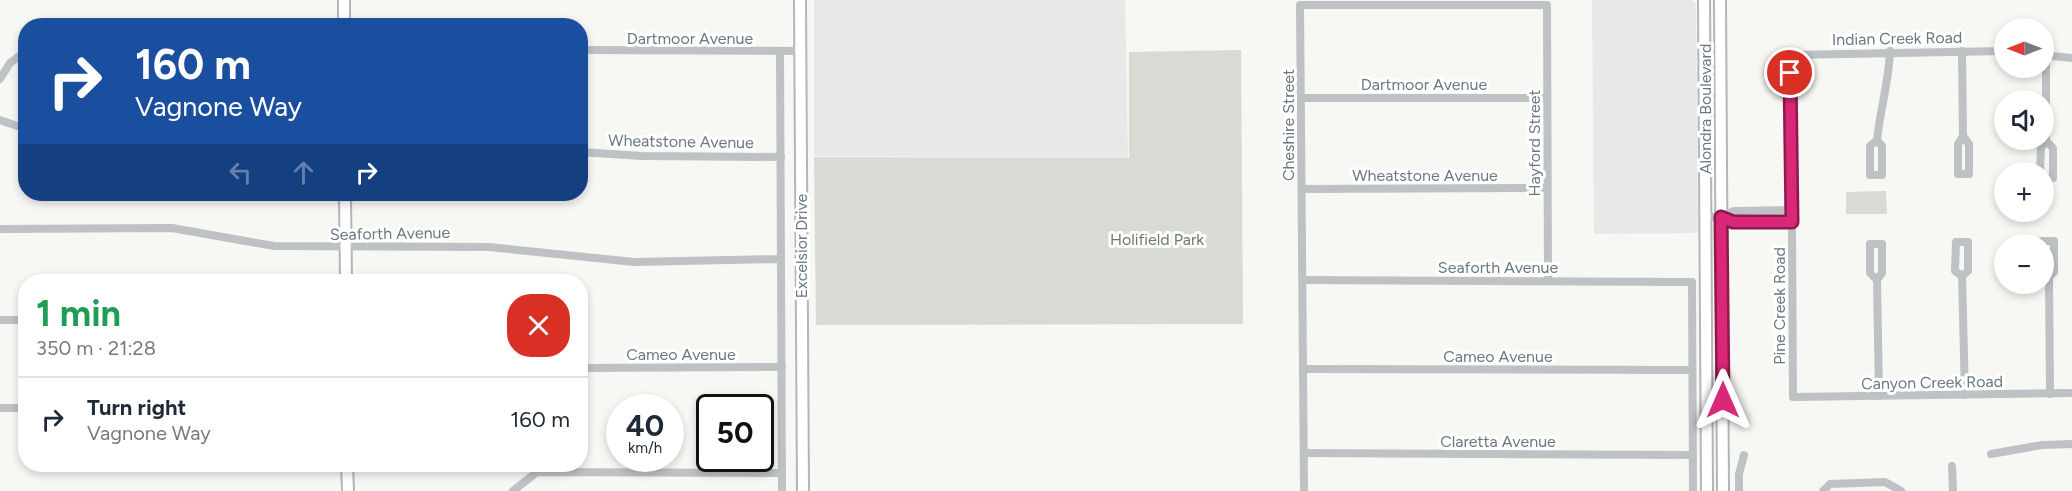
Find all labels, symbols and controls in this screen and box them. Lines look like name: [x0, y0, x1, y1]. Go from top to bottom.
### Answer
north arrow: [1994, 18, 2054, 78]
map controls: [1994, 18, 2054, 294]
street label: Indian Creek Road: [1832, 28, 1962, 49]
street label: Dartmoor Avenue: [627, 29, 753, 48]
text: 160 m: [135, 39, 251, 90]
icon: right: [36, 42, 114, 120]
street label: Alondra Boulevard: [1696, 44, 1715, 174]
pin: [1764, 47, 1815, 98]
icon: arrive: [1773, 56, 1806, 89]
street label: Cheshire Street: [1279, 69, 1298, 181]
street label: Dartmoor Avenue: [1361, 75, 1487, 94]
street label: Hayford Street: [1525, 89, 1544, 197]
text: Vagnone Way: [135, 90, 302, 123]
button: sound: [1994, 90, 2054, 150]
street label: Wheatstone Avenue: [608, 131, 754, 152]
icon: left: [224, 156, 257, 189]
icon: ahead: [287, 156, 320, 189]
icon: right: [350, 156, 383, 189]
button: +: [1994, 162, 2054, 222]
street label: Wheatstone Avenue: [1352, 166, 1498, 185]
street label: Excelsior Drive: [792, 193, 811, 298]
street label: Seaforth Avenue: [330, 223, 451, 244]
park label: Holifield Park: [1110, 230, 1204, 249]
button: −: [1994, 234, 2054, 294]
street label: Pine Creek Road: [1770, 247, 1789, 365]
street label: Seaforth Avenue: [1438, 258, 1558, 277]
text: 1 min: [36, 292, 121, 335]
button: close: [507, 294, 570, 357]
text: 350 m · 21:28: [36, 336, 156, 360]
street label: Cameo Avenue: [626, 345, 736, 364]
street label: Cameo Avenue: [1443, 347, 1553, 366]
position arrow: [1691, 368, 1755, 432]
street label: Canyon Creek Road: [1861, 372, 2003, 393]
text: Turn right: [87, 394, 186, 421]
speed limit sign: 50: [696, 394, 774, 472]
icon: right: [36, 403, 69, 436]
text: 160 m: [510, 406, 570, 433]
text: 40: [626, 407, 664, 444]
text: Vagnone Way: [87, 421, 211, 445]
street label: Claretta Avenue: [1440, 432, 1556, 451]
text: km/h: [628, 439, 662, 457]

